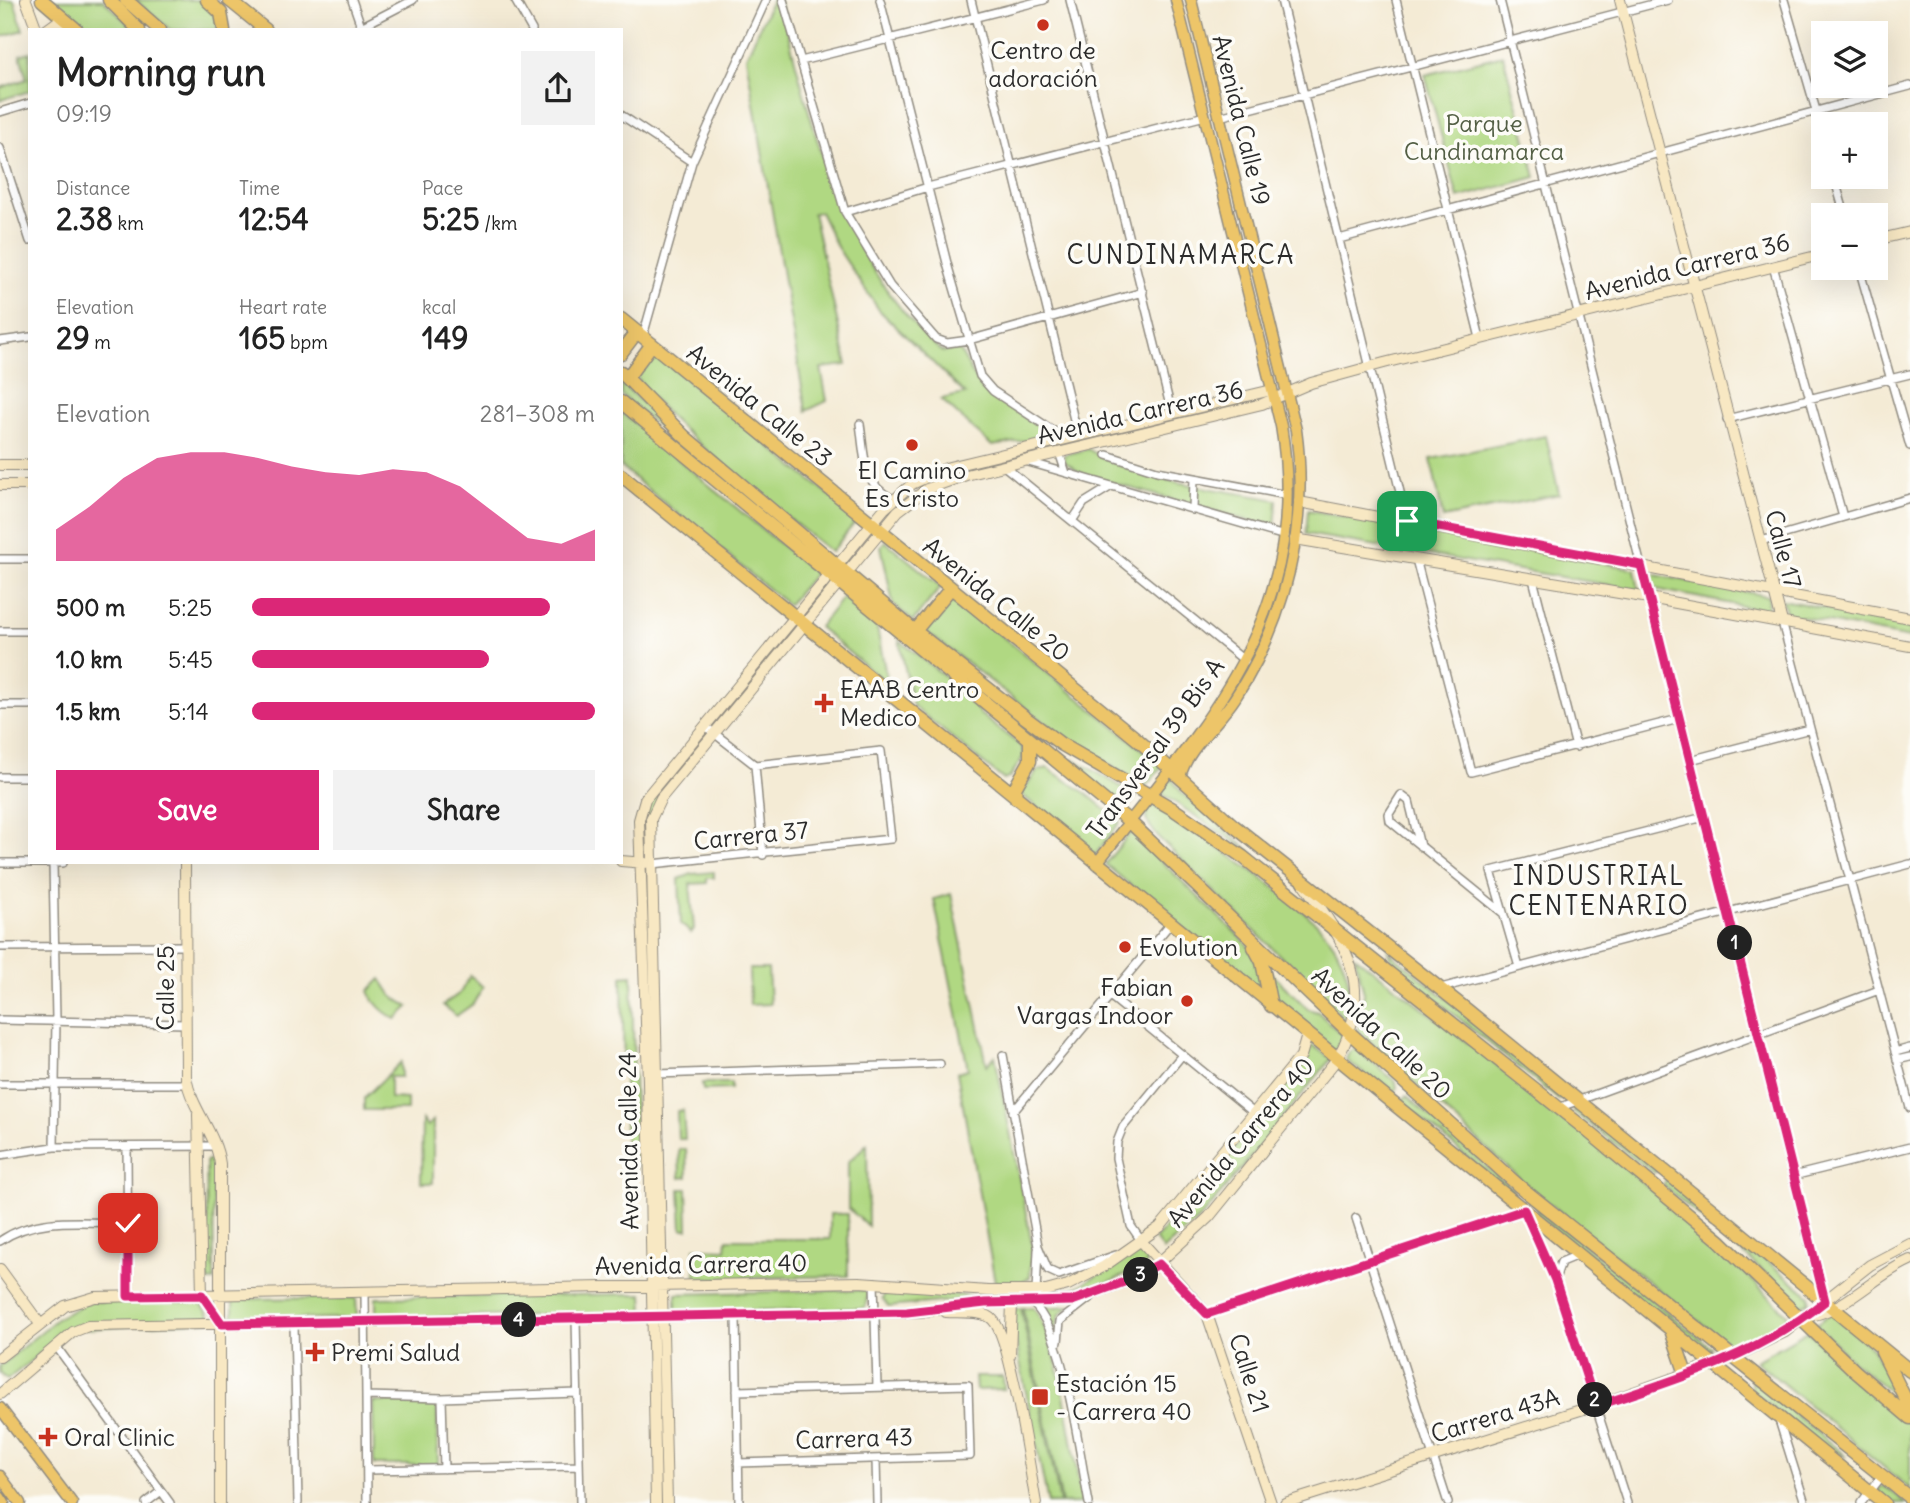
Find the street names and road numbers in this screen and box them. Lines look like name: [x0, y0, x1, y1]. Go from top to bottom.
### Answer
street label: Avenida Calle 19: [1206, 32, 1278, 208]
street label: Avenida Carrera 36: [1581, 226, 1793, 306]
street label: Avenida Calle 23: [681, 337, 839, 473]
street label: Avenida Carrera 36: [1034, 374, 1246, 450]
street label: Calle 17: [1759, 506, 1809, 592]
street label: Avenida Calle 20: [918, 531, 1076, 667]
street label: Transversal 39 Bis A: [1080, 652, 1230, 844]
street label: Carrera 37: [692, 814, 810, 856]
street label: Calle 25: [150, 945, 180, 1031]
street label: Avenida Calle 20: [1306, 961, 1458, 1105]
street label: Avenida Carrera 40: [1160, 1051, 1320, 1233]
street label: Avenida Calle 24: [611, 1052, 645, 1230]
street label: Avenida Carrera 40: [595, 1247, 807, 1281]
street label: Calle 21: [1223, 1330, 1277, 1416]
street label: Carrera 43A: [1427, 1381, 1563, 1449]
street label: Carrera 43: [795, 1421, 913, 1455]

